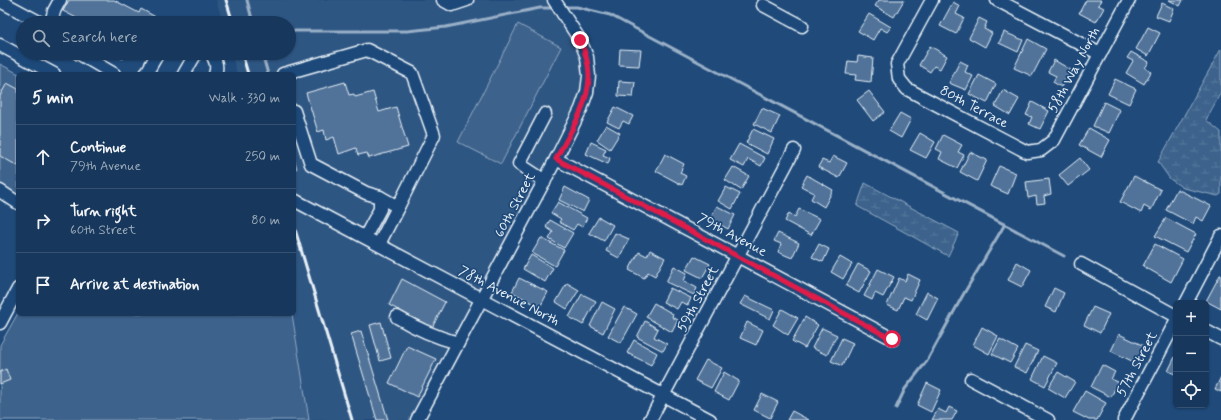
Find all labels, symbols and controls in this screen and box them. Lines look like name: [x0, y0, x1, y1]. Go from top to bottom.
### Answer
search box: [16, 16, 296, 60]
street label: 58th Way North: [1044, 24, 1104, 116]
icon: search: [30, 27, 52, 49]
text: Search here: [62, 28, 138, 48]
route end: [571, 31, 589, 49]
street label: 80th Terrace: [937, 81, 1012, 133]
text: 5 min: [32, 87, 74, 109]
text: Walk · 330 m: [209, 90, 280, 107]
text: Continue: [70, 138, 126, 158]
icon: ahead: [32, 146, 54, 168]
text: 250 m: [245, 148, 280, 165]
text: 79th Avenue: [70, 158, 141, 175]
street label: 60th Street: [490, 169, 540, 241]
text: Turn right: [70, 202, 137, 222]
street label: 79th Avenue: [694, 209, 770, 261]
icon: right: [32, 210, 54, 232]
text: 80 m: [251, 212, 280, 229]
text: 60th Street: [70, 222, 136, 239]
street label: 78th Avenue North: [456, 262, 563, 330]
street label: 59th Street: [673, 262, 723, 335]
icon: arrive: [32, 274, 54, 296]
text: Arrive at destination: [70, 275, 199, 295]
map controls: [1173, 300, 1209, 408]
button: +: [1173, 300, 1209, 336]
street label: 57th Street: [1112, 328, 1162, 400]
route start: [883, 330, 901, 348]
button: −: [1173, 336, 1209, 372]
button: locate: [1173, 372, 1209, 408]

